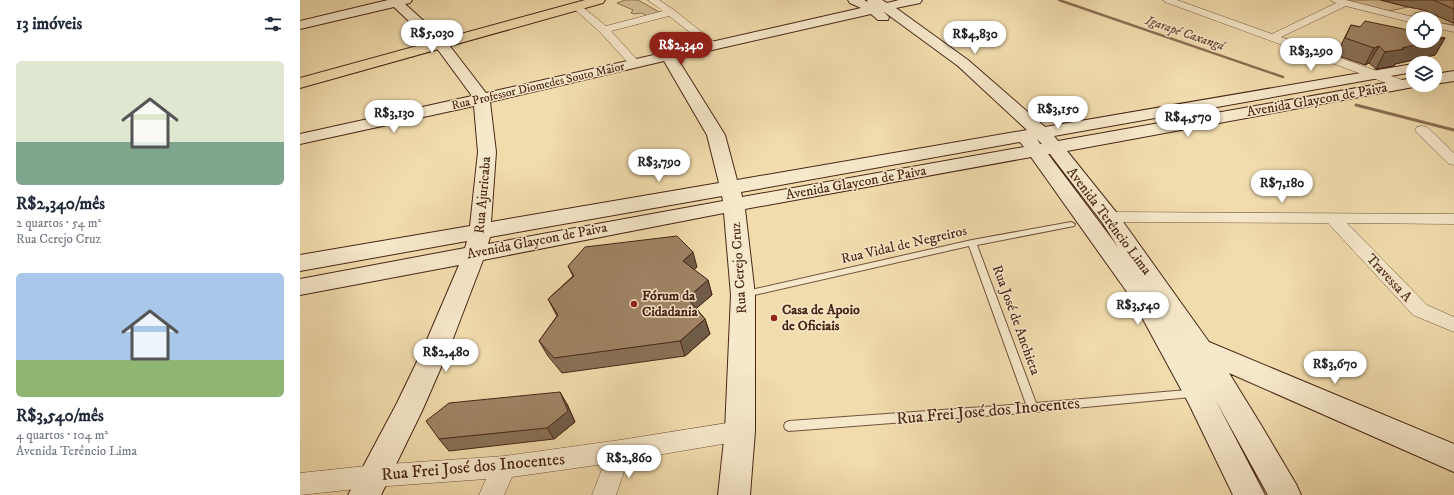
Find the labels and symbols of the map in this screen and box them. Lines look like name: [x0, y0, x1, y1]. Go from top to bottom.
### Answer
water label: Igarapé Caxangá: [1143, 12, 1228, 54]
pin: R$5,030: [395, 20, 469, 54]
pin: R$4,830: [938, 21, 1012, 55]
pin: R$2,340: [644, 32, 718, 66]
pin: R$3,290: [1274, 38, 1348, 72]
street label: Rua Professor Diomedes Souto Maior: [450, 59, 627, 113]
street label: Avenida Glaycon de Paiva: [1245, 79, 1389, 121]
pin: R$3,150: [1021, 96, 1095, 130]
pin: R$3,130: [357, 100, 431, 134]
pin: R$4,570: [1151, 104, 1225, 138]
pin: R$3,790: [622, 149, 696, 183]
street label: Rua Ajuricaba: [471, 156, 495, 234]
street label: Avenida Glaycon de Paiva: [784, 162, 928, 204]
street label: Avenida Terêncio Lima: [1063, 164, 1155, 278]
pin: R$7,180: [1245, 170, 1319, 204]
street label: Avenida Glaycon de Paiva: [465, 219, 609, 263]
street label: Rua Cerejo Cruz: [727, 222, 751, 314]
street label: Rua Vidal de Negreiros: [839, 222, 969, 268]
street label: Travessa A: [1362, 250, 1417, 307]
street label: Rua José de Anchieta: [988, 263, 1044, 378]
place label: Fórum da Cidadania: [642, 287, 699, 321]
pin: R$3,540: [1101, 292, 1175, 326]
marker: Fórum da Cidadania: [629, 299, 639, 309]
place label: Casa de Apoio de Oficiais: [782, 301, 860, 335]
marker: Casa de Apoio de Oficiais: [769, 313, 779, 323]
pin: R$2,480: [409, 339, 483, 373]
pin: R$3,670: [1298, 351, 1372, 385]
street label: Rua Frei José dos Inocentes: [895, 392, 1081, 430]
pin: R$2,860: [592, 445, 666, 479]
street label: Rua Frei José dos Inocentes: [380, 448, 566, 486]

